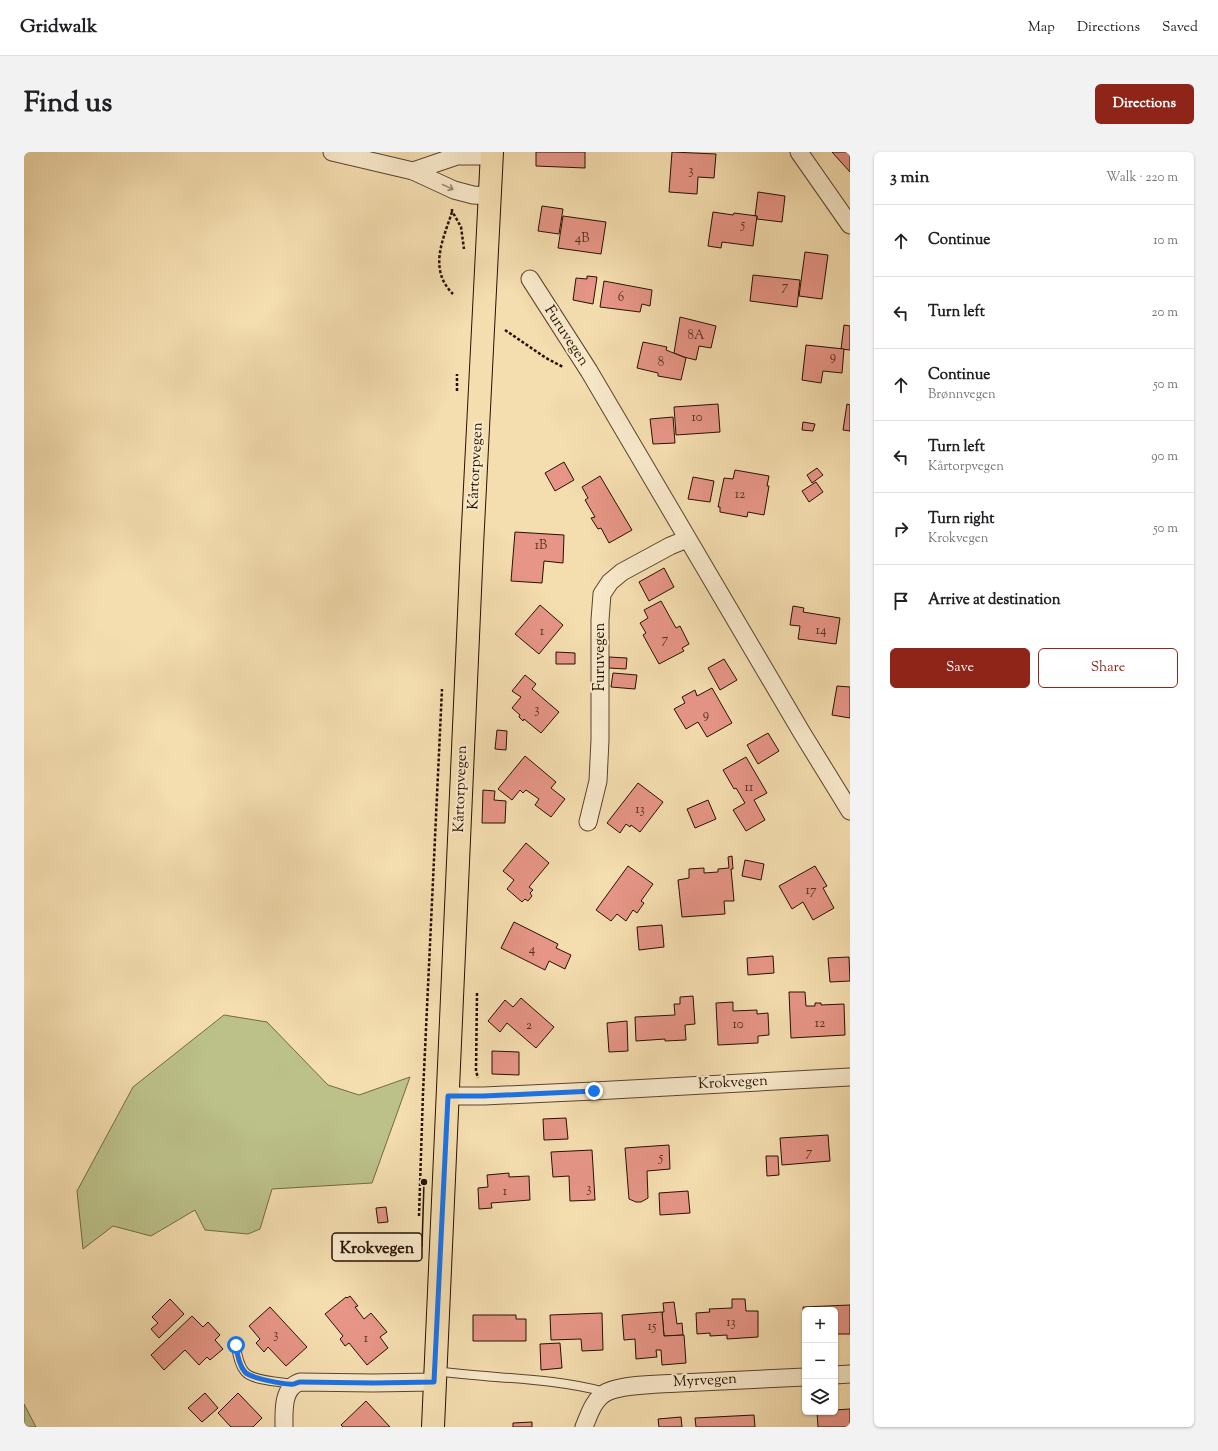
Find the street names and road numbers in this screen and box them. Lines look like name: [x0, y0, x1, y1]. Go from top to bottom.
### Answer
street label: Furuvegen: [539, 302, 594, 371]
street label: Kårtorpvegen: [463, 422, 489, 510]
street label: Furuvegen: [590, 623, 611, 691]
street label: Kårtorpvegen: [449, 745, 473, 833]
street label: Krokvegen: [698, 1071, 768, 1095]
street label: Myrvegen: [672, 1369, 738, 1393]

